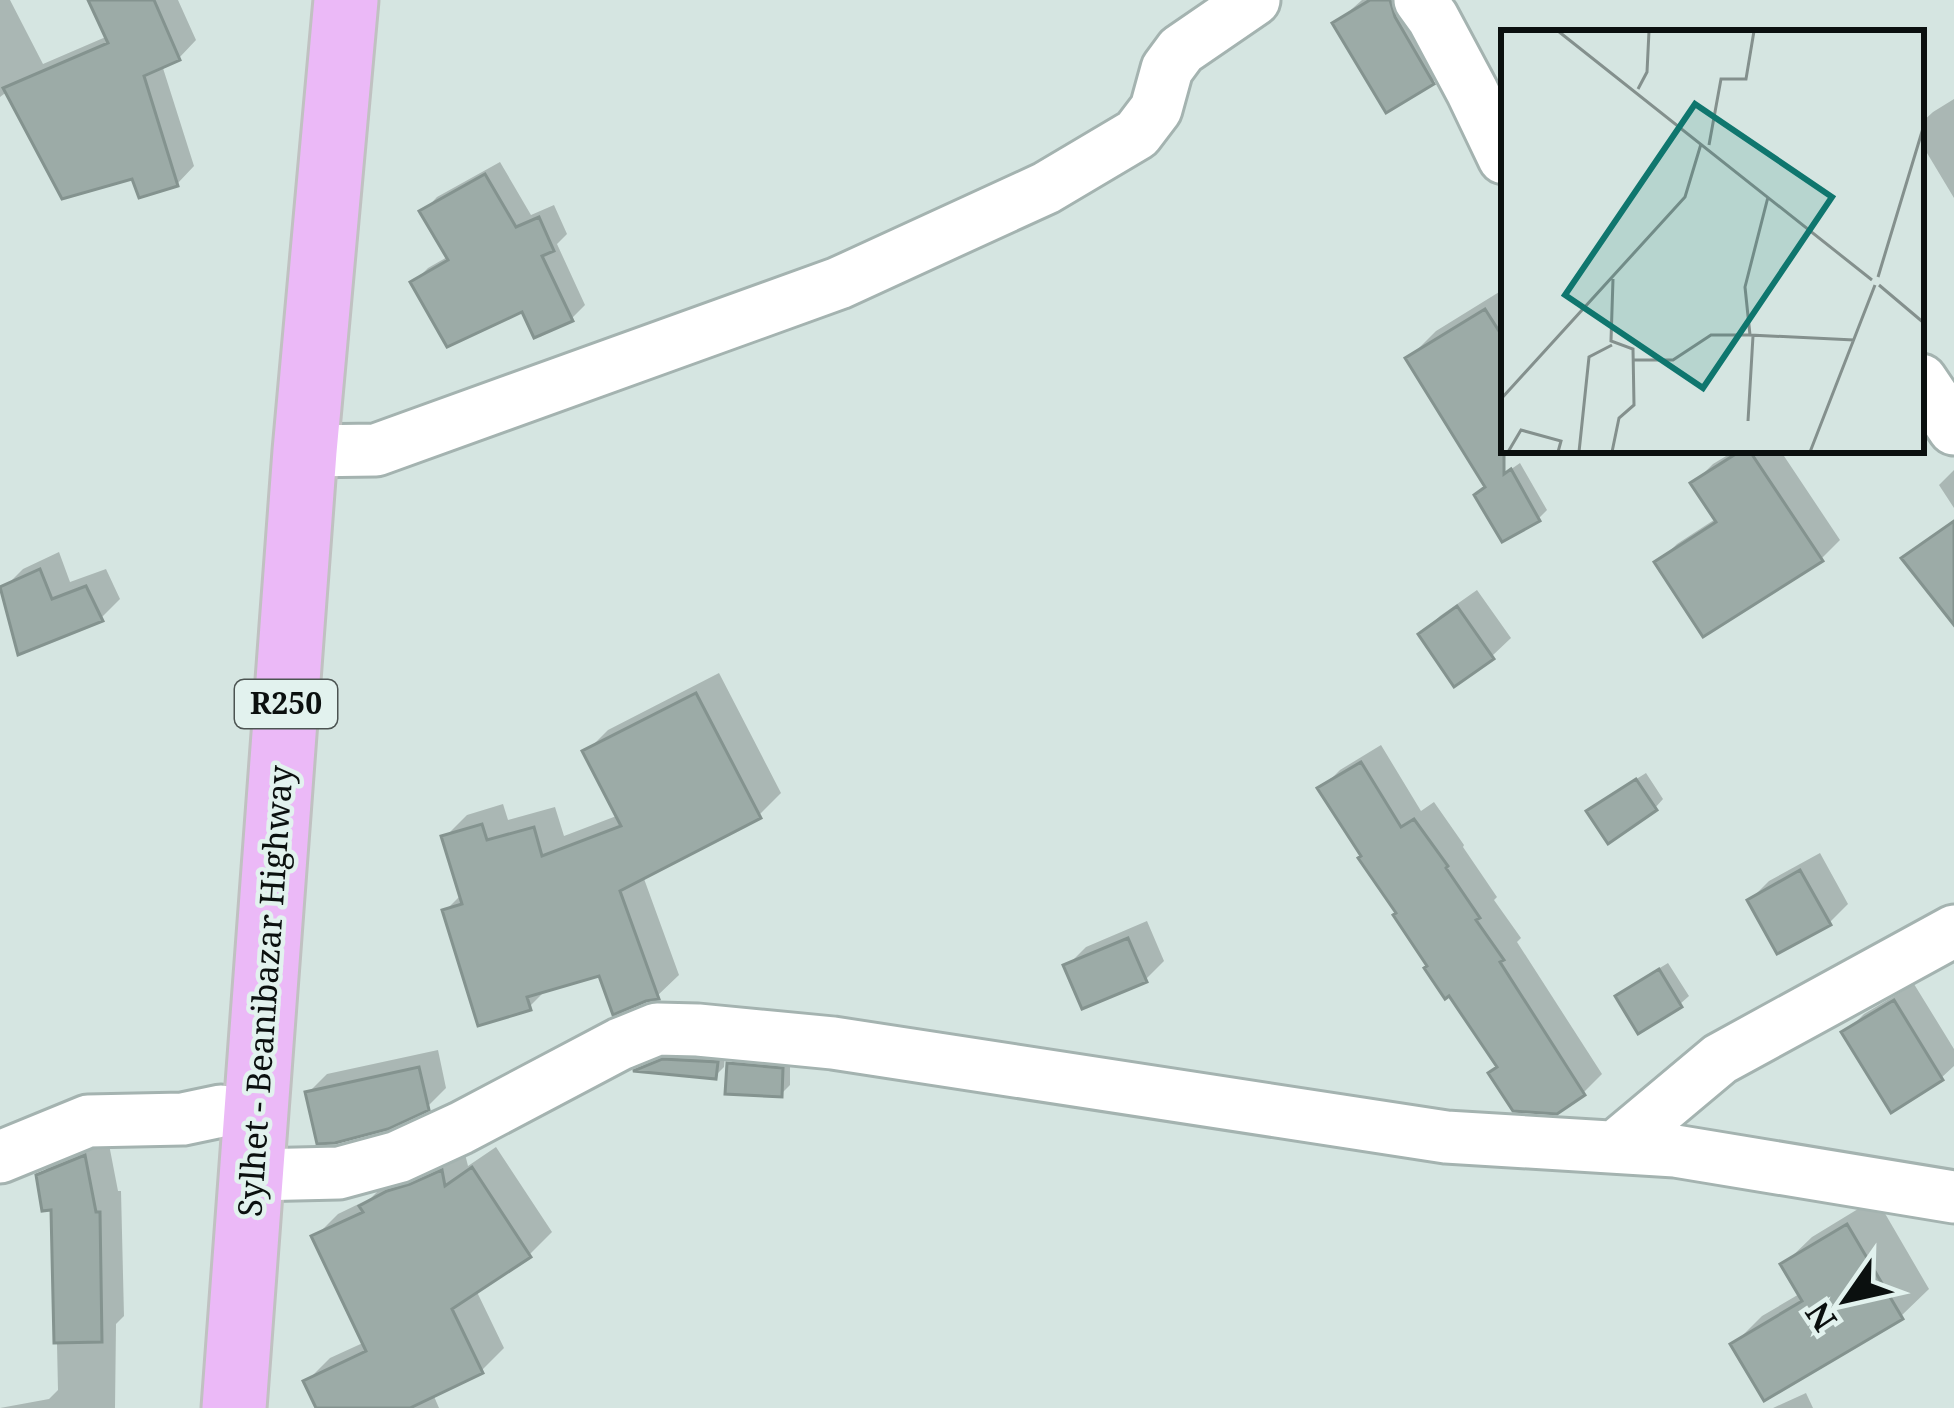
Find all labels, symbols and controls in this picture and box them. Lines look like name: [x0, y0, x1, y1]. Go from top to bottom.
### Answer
inset map: [1501, 30, 1924, 453]
road number: R250: [235, 680, 337, 728]
street label: Sylhet - Beanibazar Highway: [226, 763, 303, 1218]
north arrow: [1786, 1240, 1906, 1360]
text: N: [1795, 1294, 1847, 1340]

